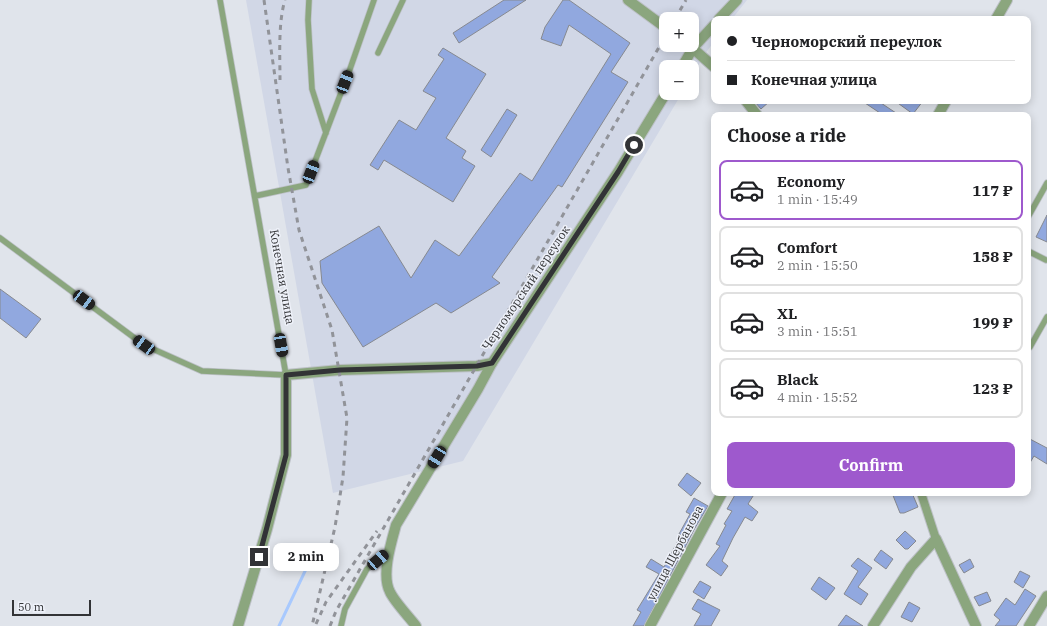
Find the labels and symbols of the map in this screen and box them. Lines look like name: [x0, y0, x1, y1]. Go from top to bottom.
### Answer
car: [335, 69, 355, 95]
route start: [625, 136, 643, 154]
car: [301, 159, 321, 185]
street label: Черноморский переулок: [478, 222, 573, 353]
street label: Конечная улица: [267, 228, 298, 326]
car: [71, 288, 97, 312]
car: [273, 332, 289, 358]
car: [131, 333, 157, 357]
car: [426, 444, 448, 470]
street label: улица Щербанова: [643, 502, 706, 603]
callout: 2 min: [273, 543, 339, 571]
route end: [250, 548, 268, 566]
car: [365, 548, 391, 572]
scale bar: [12, 598, 91, 617]

